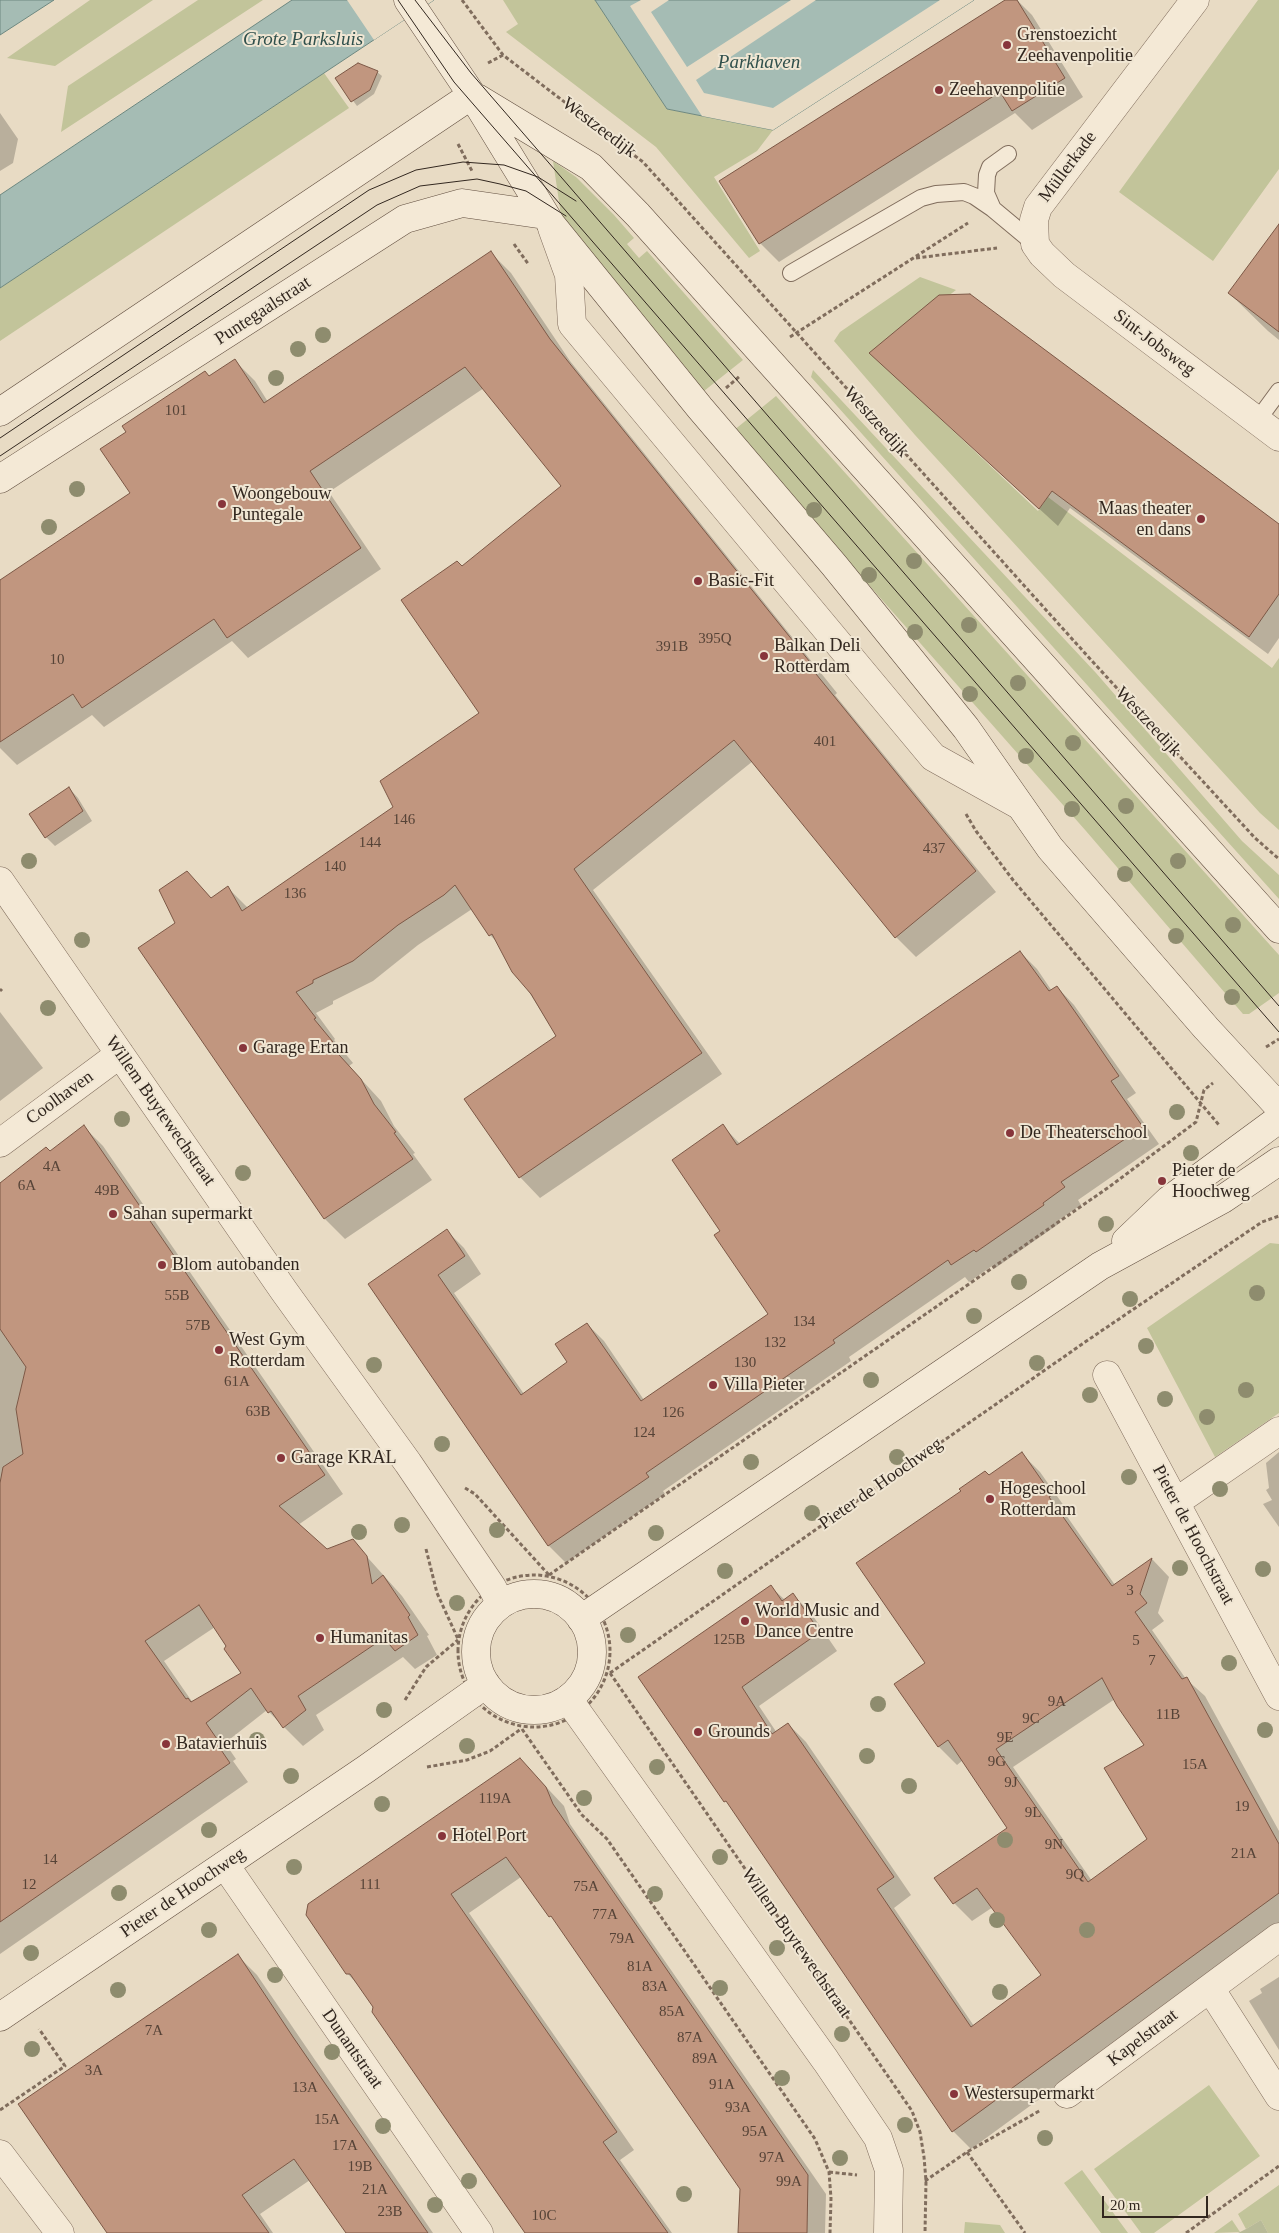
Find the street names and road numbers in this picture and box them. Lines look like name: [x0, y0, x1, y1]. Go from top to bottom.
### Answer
street label: Westzeedijk: [558, 93, 640, 163]
street label: Müllerkade: [1034, 127, 1102, 207]
street label: Puntegaalstraat: [211, 272, 315, 350]
street label: Sint-Jobsweg: [1109, 305, 1199, 381]
street label: Westzeedijk: [839, 382, 913, 462]
street label: Westzeedijk: [1110, 683, 1186, 761]
street label: Willem Buytewechstraat: [100, 1032, 220, 1190]
street label: Coolhaven: [22, 1066, 98, 1130]
street label: Pieter de Hoochweg: [815, 1433, 947, 1535]
street label: Pieter de Hoochstraat: [1147, 1462, 1239, 1608]
street label: Pieter de Hoochweg: [116, 1843, 250, 1943]
street label: Willem Buytewechstraat: [736, 1864, 856, 2022]
street label: Dunantstraat: [317, 2005, 387, 2093]
street label: Kapelstraat: [1104, 2005, 1182, 2071]

